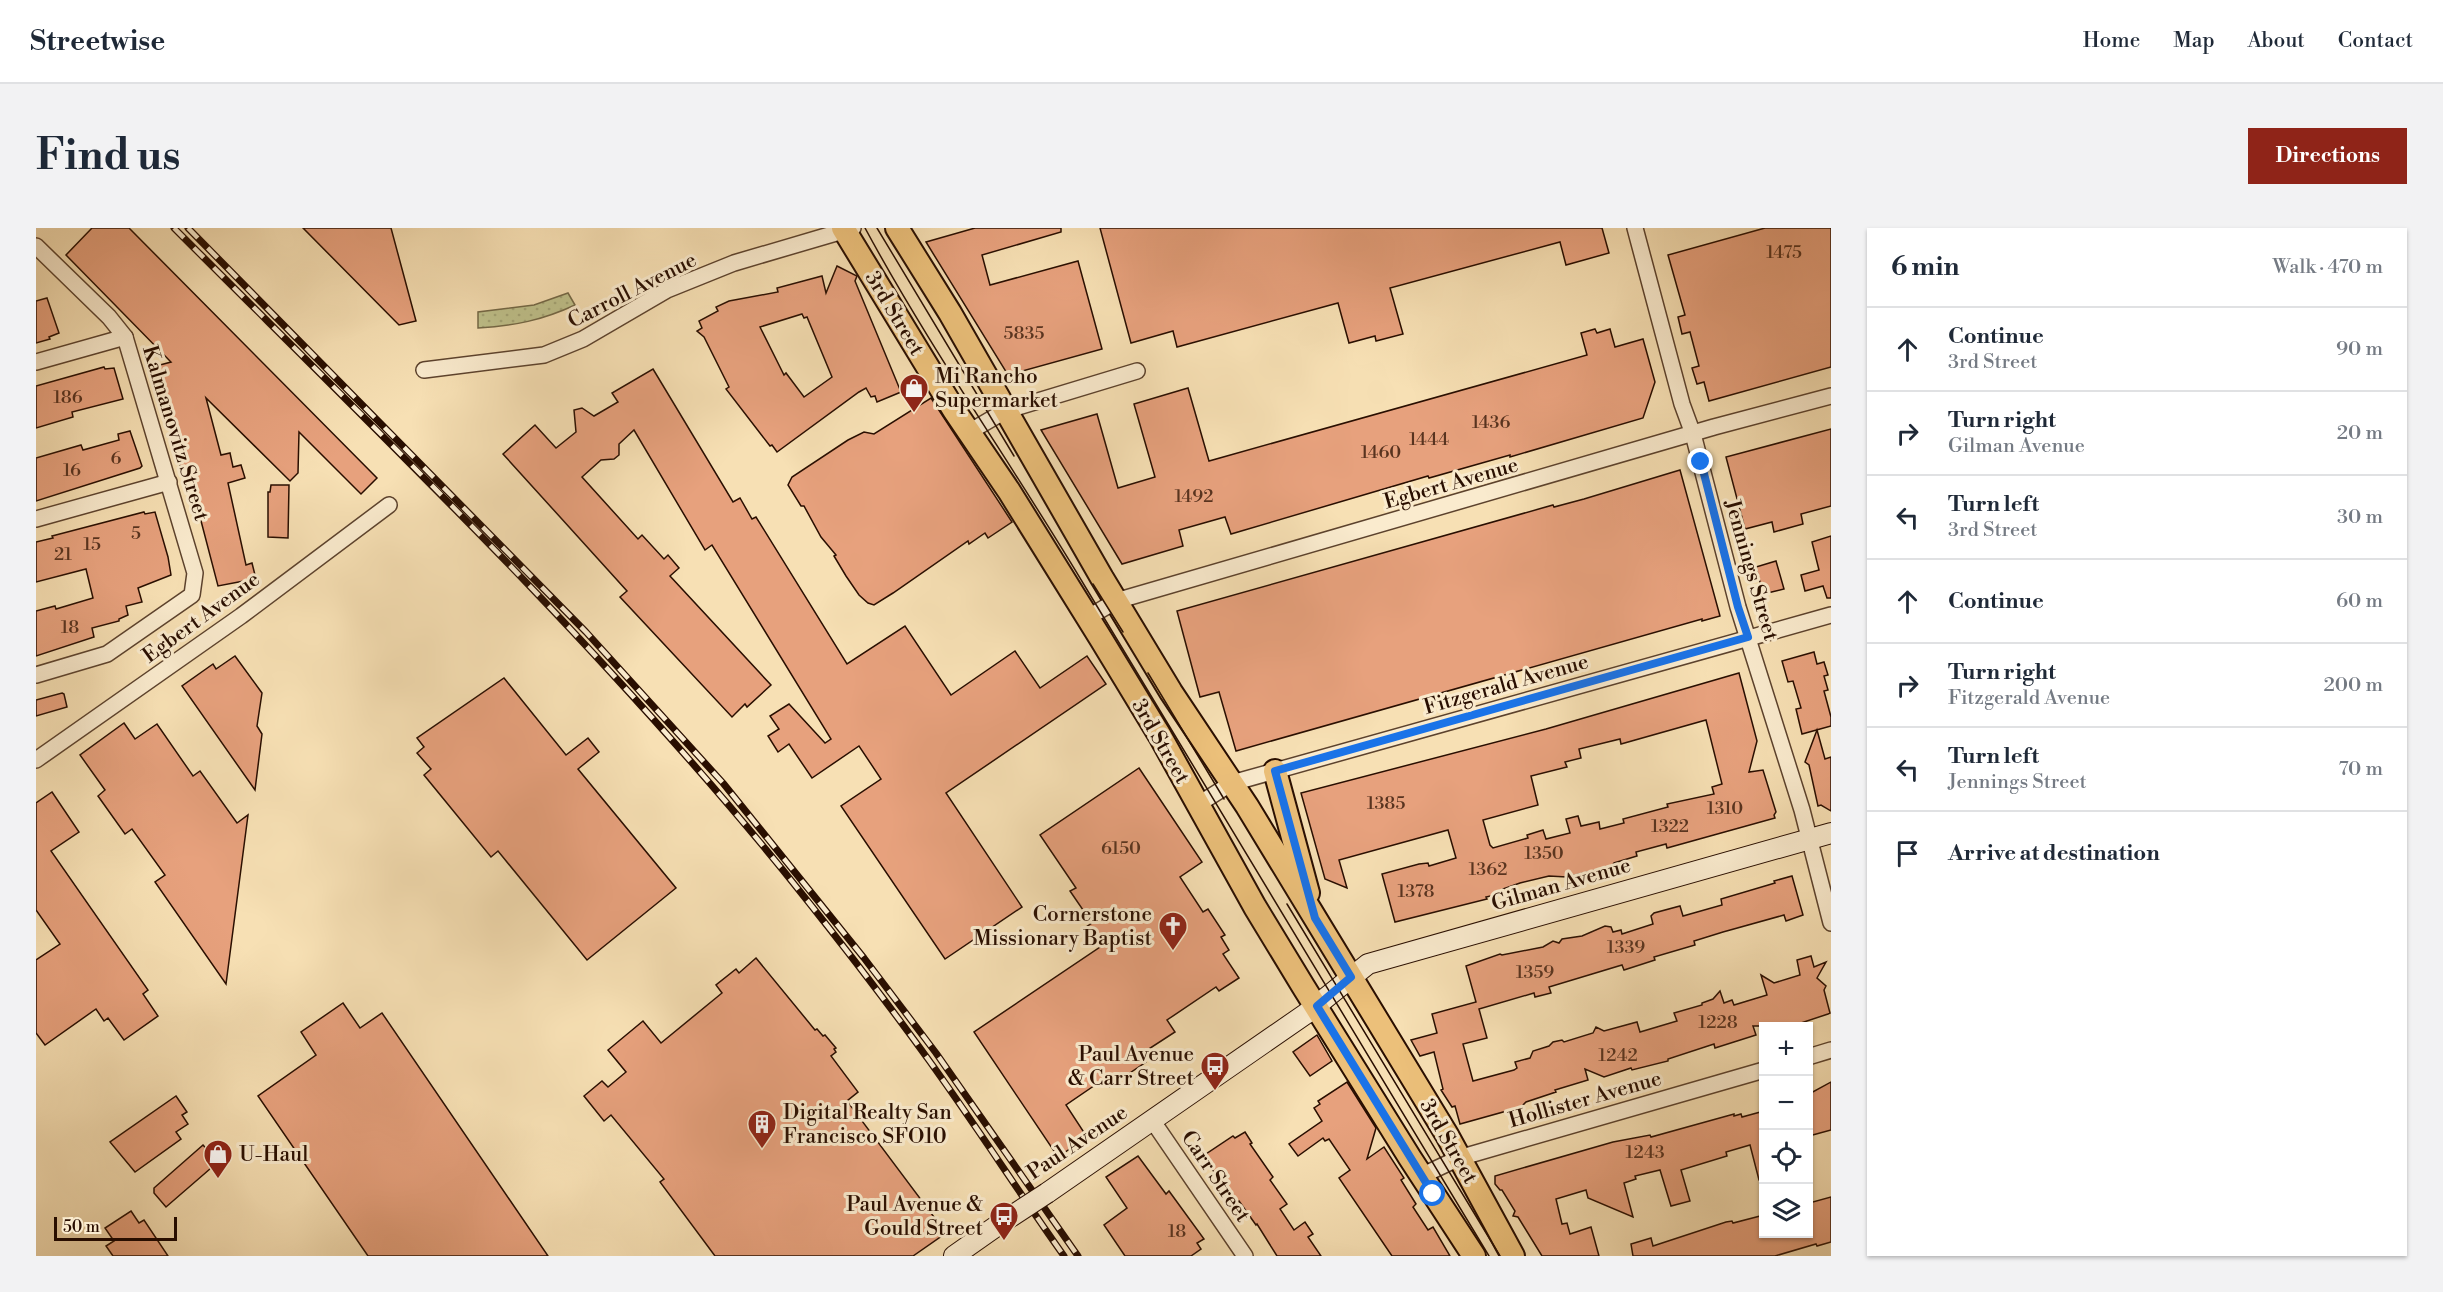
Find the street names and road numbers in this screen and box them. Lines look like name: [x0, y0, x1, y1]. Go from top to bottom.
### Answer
street label: Carroll Avenue: [564, 247, 701, 335]
street label: 3rd Street: [859, 267, 930, 361]
street label: Kalmanovitz Street: [136, 342, 214, 525]
street label: Egbert Avenue: [1381, 452, 1521, 516]
street label: Jennings Street: [1718, 496, 1784, 644]
street label: Egbert Avenue: [138, 567, 265, 669]
street label: Fitzgerald Avenue: [1421, 649, 1592, 721]
street label: 3rd Street: [1125, 694, 1195, 789]
street label: Gilman Avenue: [1489, 853, 1634, 917]
street label: Hollister Avenue: [1506, 1066, 1665, 1134]
street label: 3rd Street: [1413, 1094, 1483, 1189]
street label: Paul Avenue: [1022, 1100, 1133, 1186]
street label: Carr Street: [1175, 1126, 1256, 1228]

